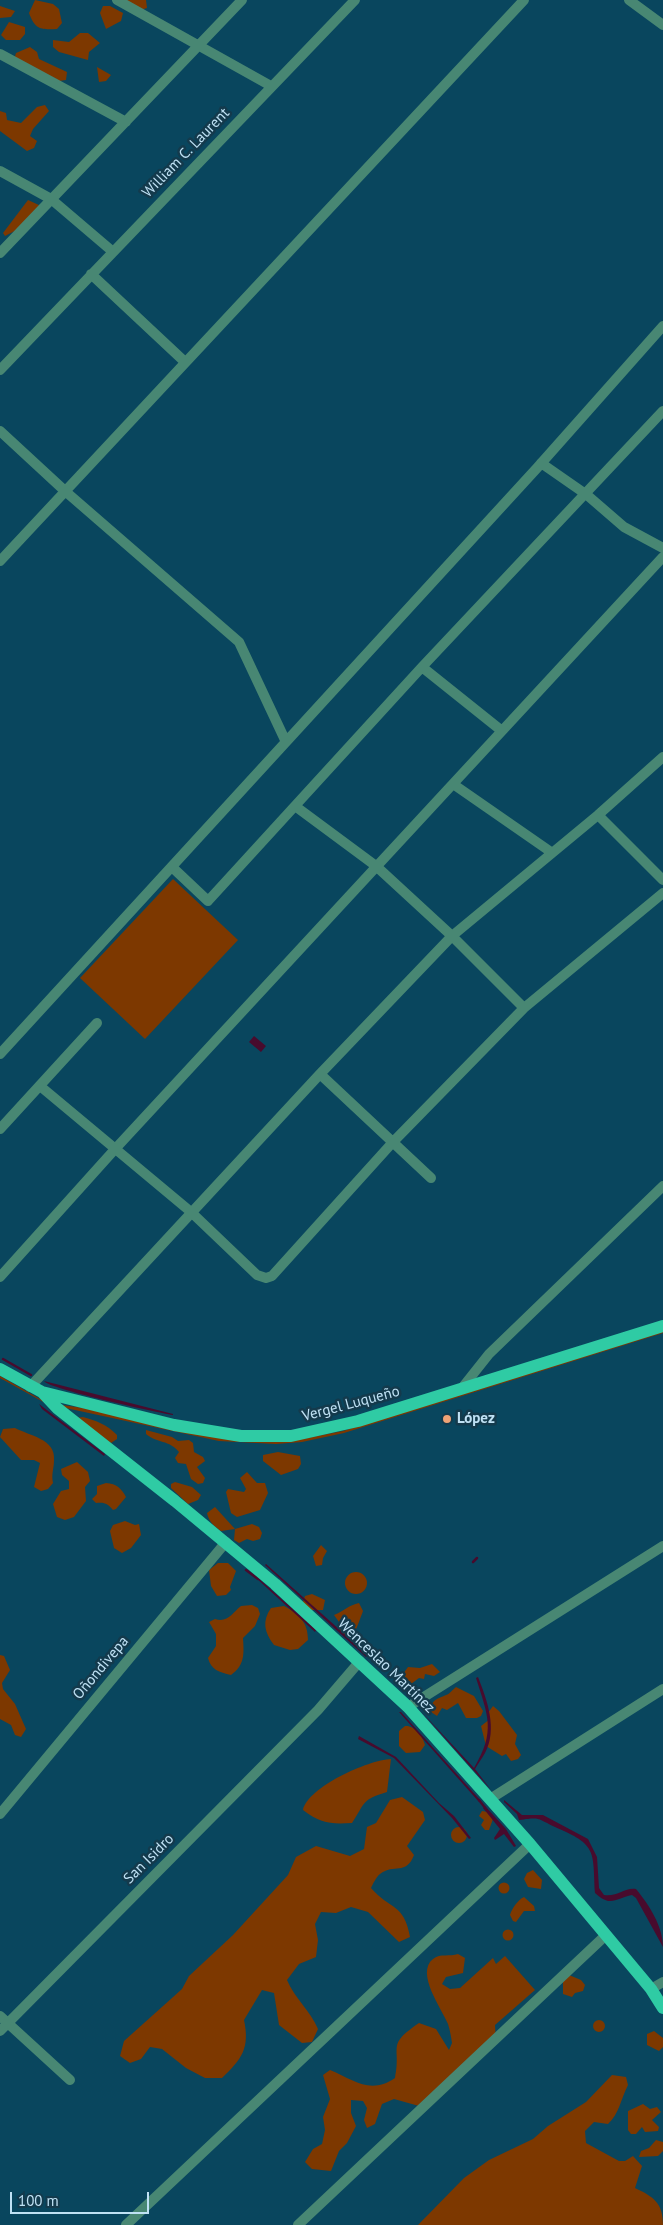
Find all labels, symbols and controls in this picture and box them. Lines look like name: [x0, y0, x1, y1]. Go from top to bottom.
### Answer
street label: William C. Laurent: [139, 104, 233, 202]
street label: Vergel Luqueño: [300, 1382, 402, 1426]
place label: López: [457, 1410, 495, 1428]
marker: López: [441, 1413, 453, 1425]
street label: Wenceslao Martínez: [334, 1615, 438, 1717]
street label: Oñondivepa: [69, 1633, 133, 1703]
street label: San Isidro: [120, 1830, 178, 1888]
scale bar: [12, 2182, 151, 2214]
text: 100 m: [18, 2191, 59, 2210]

